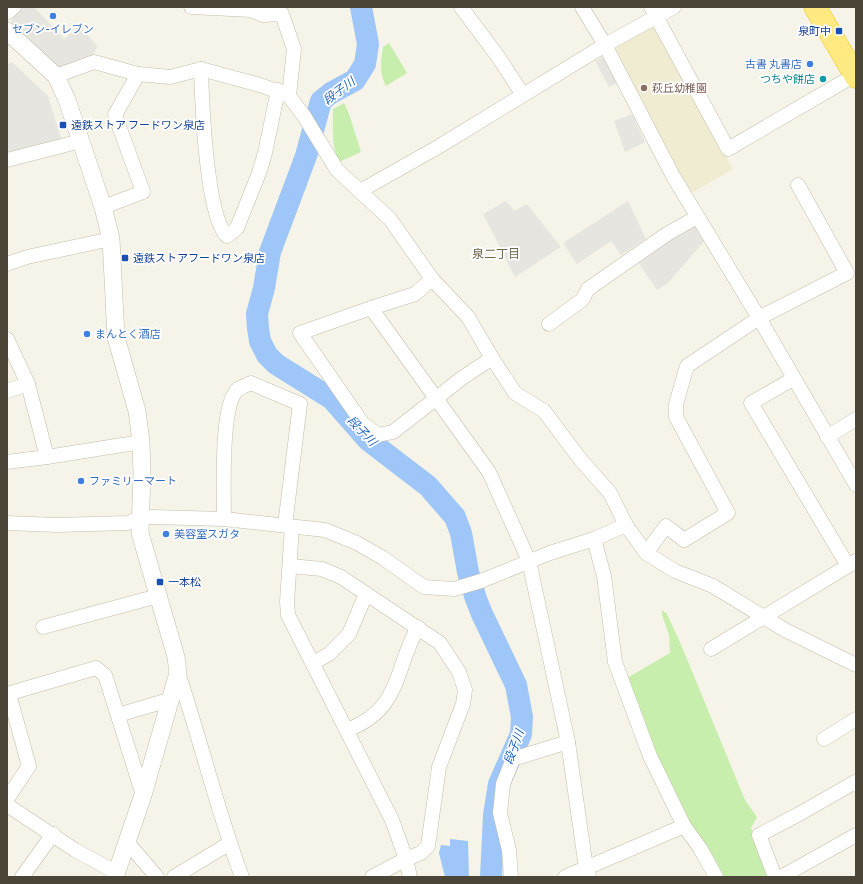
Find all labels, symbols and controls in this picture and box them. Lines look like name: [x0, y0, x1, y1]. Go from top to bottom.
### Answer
marker: セブン-イレブン: [48, 11, 58, 21]
place label: セブン-イレブン: [12, 22, 94, 35]
place label: 泉町中: [798, 24, 831, 37]
marker: 泉町中: [834, 26, 844, 36]
place label: 古書 丸書店: [745, 57, 802, 70]
marker: 古書 丸書店: [805, 59, 815, 69]
place label: つちや餅店: [760, 72, 815, 85]
water label: 段子川: [320, 73, 359, 107]
marker: つちや餅店: [818, 74, 828, 84]
place label: 萩丘幼稚園: [652, 81, 707, 94]
marker: 萩丘幼稚園: [639, 83, 649, 93]
place label: 遠鉄ストア フードワン泉店: [71, 118, 205, 131]
marker: 遠鉄ストア フードワン泉店: [58, 120, 68, 130]
district label: 泉二丁目: [472, 246, 520, 260]
place label: 遠鉄ストアフードワン泉店: [133, 251, 265, 264]
marker: 遠鉄ストアフードワン泉店: [120, 253, 130, 263]
place label: まんとく酒店: [95, 327, 161, 340]
marker: まんとく酒店: [82, 329, 92, 339]
water label: 段子川: [345, 412, 382, 450]
place label: ファミリーマート: [89, 474, 177, 487]
marker: ファミリーマート: [76, 476, 86, 486]
place label: 美容室スガタ: [174, 527, 240, 540]
marker: 美容室スガタ: [161, 529, 171, 539]
place label: 一本松: [168, 575, 201, 588]
marker: 一本松: [155, 577, 165, 587]
water label: 段子川: [500, 725, 526, 766]

